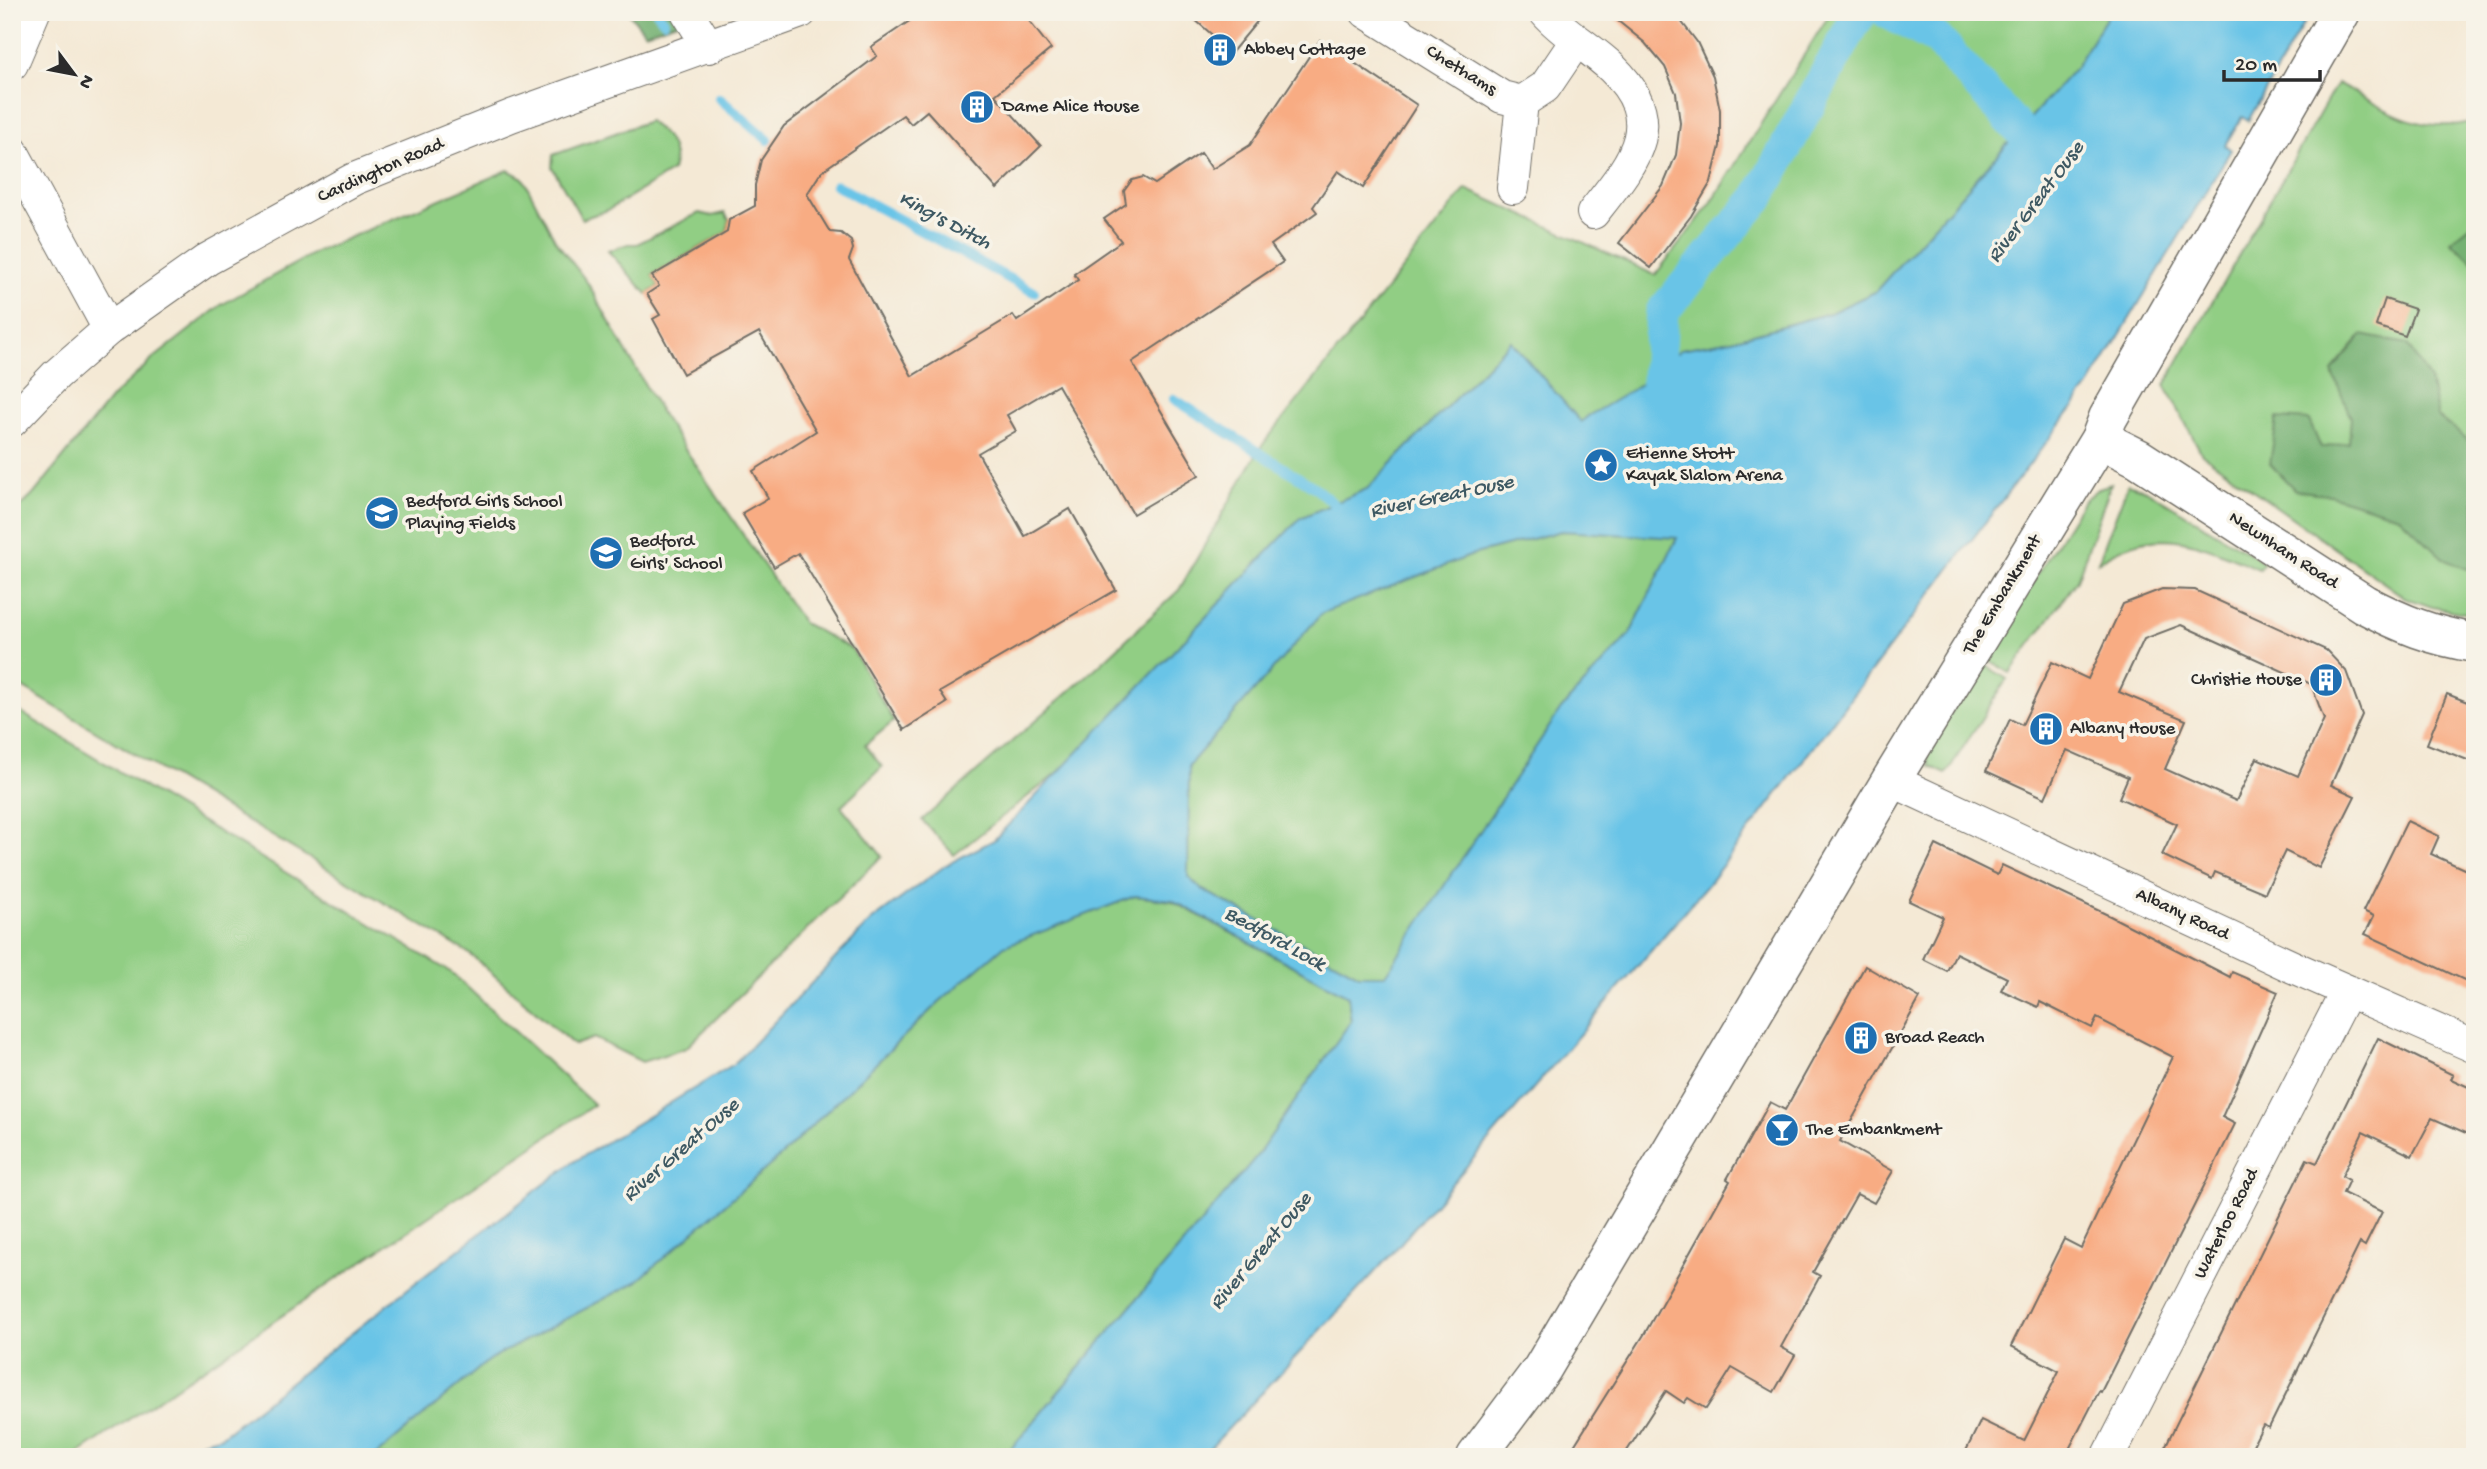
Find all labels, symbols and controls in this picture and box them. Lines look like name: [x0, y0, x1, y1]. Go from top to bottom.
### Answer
building icon: Abbey Cottage: [1201, 31, 1239, 69]
north arrow: [38, 38, 108, 108]
scale bar: [2224, 38, 2321, 82]
place label: Abbey Cottage: [1244, 39, 1366, 62]
street label: Chethams: [1421, 40, 1502, 102]
text: 20 m: [2235, 54, 2277, 79]
text: N: [72, 70, 98, 93]
building icon: Dame Alice House: [958, 88, 996, 126]
place label: Dame Alice House: [1000, 96, 1140, 119]
street label: Cardington Road: [315, 132, 449, 209]
water label: River Great Ouse: [1983, 136, 2092, 269]
water label: King's Ditch: [893, 187, 995, 257]
place label: Etienne Stott Kayak Slalom Arena: [1626, 443, 1784, 488]
place icon: Etienne Stott Kayak Slalom Arena: [1582, 446, 1620, 484]
water label: River Great Ouse: [1368, 470, 1517, 525]
place label: Bedford Girls School Playing Fields: [405, 491, 563, 536]
school or university icon: Bedford Girls School Playing Fields: [363, 494, 401, 532]
street label: Newnham Road: [2224, 507, 2344, 596]
street label: The Embankment: [1958, 529, 2049, 660]
place label: Bedford Girls' School: [629, 531, 723, 576]
school or university icon: Bedford Girls' School: [587, 534, 625, 572]
building icon: Christie House: [2307, 661, 2345, 699]
place label: Christie House: [2191, 669, 2302, 692]
building icon: Albany House: [2027, 710, 2065, 748]
place label: Albany House: [2070, 718, 2175, 741]
street label: Albany Road: [2132, 883, 2234, 947]
water label: Bedford Lock: [1219, 902, 1331, 979]
building icon: Broad Reach: [1842, 1019, 1880, 1057]
place label: Broad Reach: [1884, 1027, 1984, 1050]
water label: River Great Ouse: [619, 1093, 746, 1208]
bar icon: The Embankment: [1763, 1111, 1801, 1149]
place label: The Embankment: [1805, 1119, 1944, 1142]
street label: Waterloo Road: [2189, 1163, 2266, 1283]
water label: River Great Ouse: [1206, 1187, 1319, 1316]

